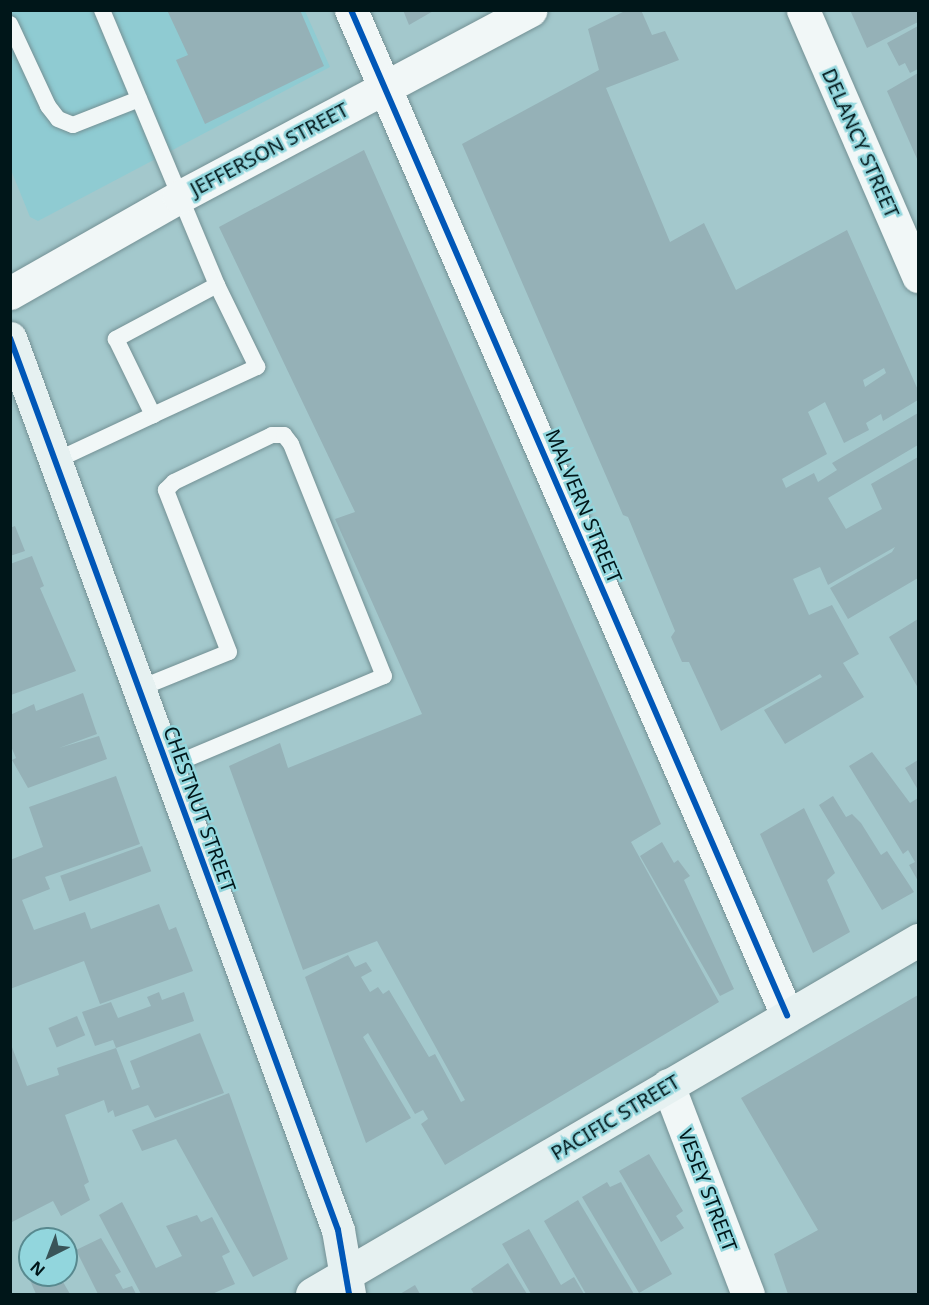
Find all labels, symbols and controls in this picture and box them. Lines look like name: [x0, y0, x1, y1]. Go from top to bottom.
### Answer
street label: DELANCY STREET: [817, 64, 905, 222]
street label: JEFFERSON STREET: [186, 97, 352, 201]
street label: MALVERN STREET: [541, 425, 627, 587]
street label: CHESTNUT STREET: [159, 723, 241, 895]
street label: PACIFIC STREET: [546, 1069, 684, 1165]
street label: VESEY STREET: [674, 1125, 742, 1255]
north arrow: [18, 1227, 78, 1287]
text: N: [25, 1256, 49, 1281]

